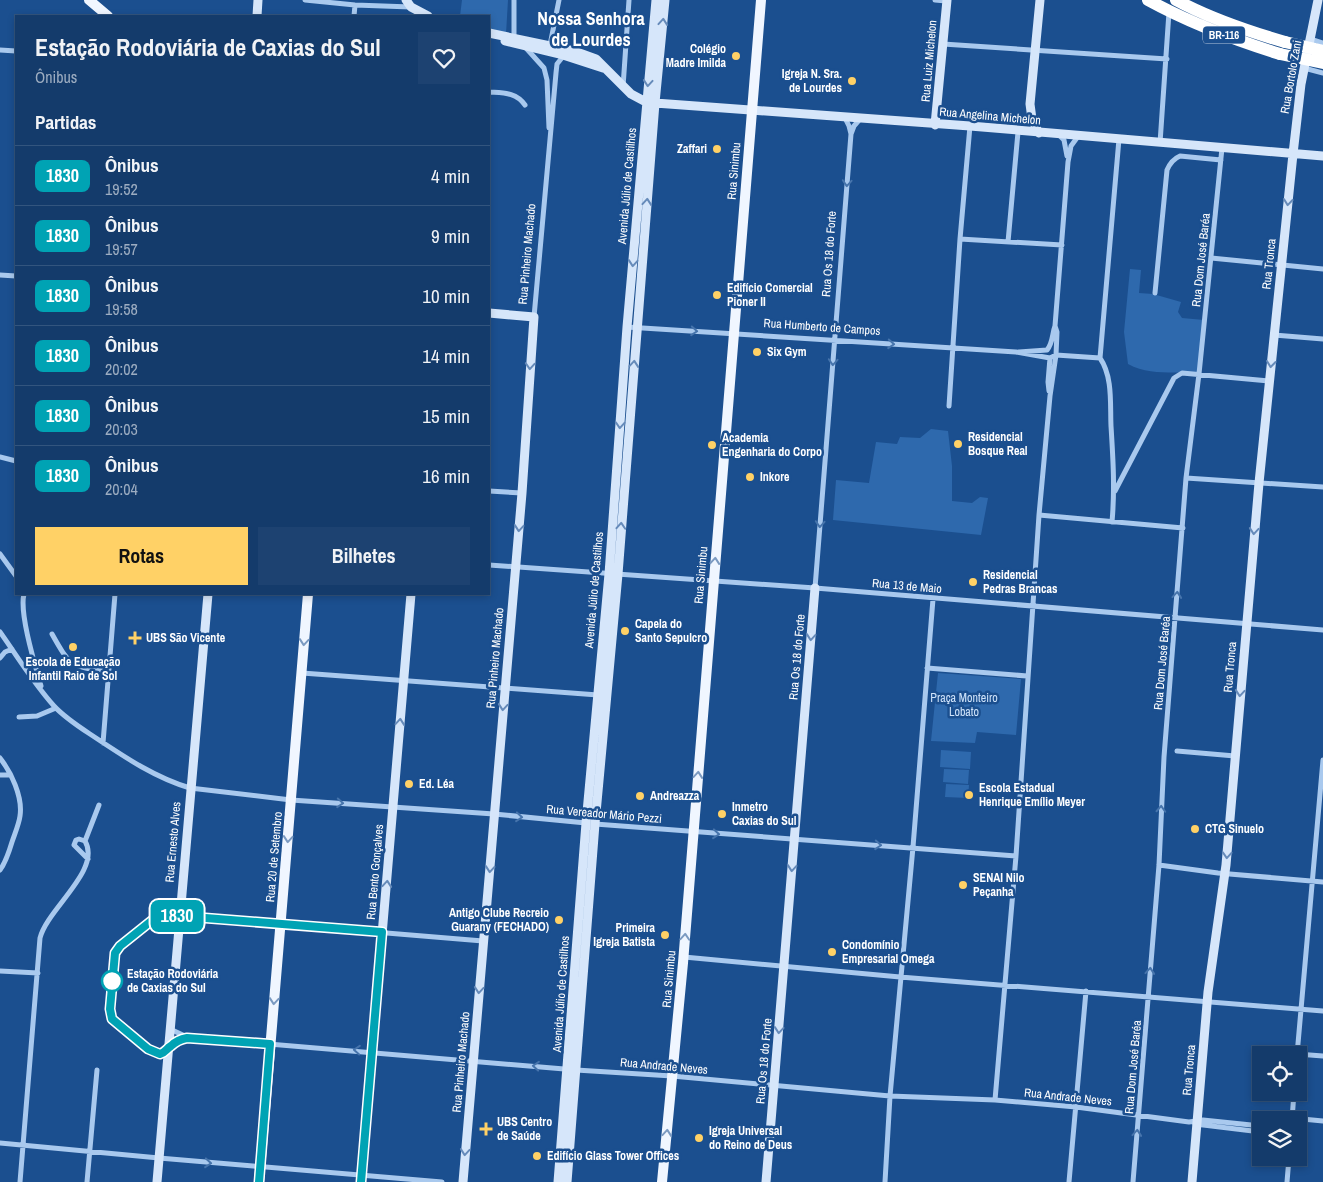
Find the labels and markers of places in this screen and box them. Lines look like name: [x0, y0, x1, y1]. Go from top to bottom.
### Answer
place label: Colégio Madre Imilda: [666, 41, 727, 71]
marker: Colégio Madre Imilda: [730, 50, 742, 62]
place label: Igreja N. Sra. de Lourdes: [782, 66, 843, 96]
marker: Igreja N. Sra. de Lourdes: [846, 75, 858, 87]
place label: Zaffari: [677, 141, 707, 157]
marker: Zaffari: [711, 143, 723, 155]
place label: Edifício Comercial Pioner II: [727, 280, 813, 310]
marker: Edifício Comercial Pioner II: [711, 289, 723, 301]
place label: Six Gym: [767, 344, 807, 360]
marker: Six Gym: [751, 346, 763, 358]
place label: Residencial Bosque Real: [968, 429, 1028, 459]
place label: Academia Engenharia do Corpo: [722, 430, 822, 460]
marker: Residencial Bosque Real: [952, 438, 964, 450]
marker: Academia Engenharia do Corpo: [706, 439, 718, 451]
place label: Inkore: [760, 469, 790, 485]
marker: Inkore: [744, 471, 756, 483]
place label: Residencial Pedras Brancas: [983, 567, 1058, 597]
marker: Residencial Pedras Brancas: [967, 576, 979, 588]
place label: Capela do Santo Sepulcro: [635, 616, 707, 646]
marker: Capela do Santo Sepulcro: [619, 625, 631, 637]
place label: UBS São Vicente: [146, 630, 226, 646]
marker: UBS São Vicente: [128, 631, 142, 645]
marker: Escola de Educação Infantil Raio de Sol: [67, 641, 79, 653]
place label: Escola de Educação Infantil Raio de Sol: [25, 654, 121, 684]
place label: Ed. Léa: [419, 776, 455, 792]
marker: Ed. Léa: [403, 778, 415, 790]
place label: Escola Estadual Henrique Emílio Meyer: [979, 780, 1085, 810]
place label: Andreazza: [650, 788, 700, 804]
marker: Escola Estadual Henrique Emílio Meyer: [963, 789, 975, 801]
marker: Andreazza: [634, 790, 646, 802]
place label: Inmetro Caxias do Sul: [732, 799, 797, 829]
marker: Inmetro Caxias do Sul: [716, 808, 728, 820]
place label: CTG Sinuelo: [1205, 821, 1264, 837]
marker: CTG Sinuelo: [1189, 823, 1201, 835]
place label: SENAI Nilo Peçanha: [973, 870, 1024, 900]
marker: SENAI Nilo Peçanha: [957, 879, 969, 891]
place label: Antigo Clube Recreio Guarany (FECHADO): [449, 905, 549, 935]
marker: Antigo Clube Recreio Guarany (FECHADO): [553, 914, 565, 926]
place label: Primeira Igreja Batista: [593, 920, 656, 950]
marker: Primeira Igreja Batista: [659, 929, 671, 941]
place label: Condomínio Empresarial Omega: [842, 937, 935, 967]
marker: Condomínio Empresarial Omega: [826, 946, 838, 958]
place label: Estação Rodoviária de Caxias do Sul: [127, 966, 219, 996]
marker: Estação Rodoviária de Caxias do Sul: [101, 970, 123, 992]
place label: UBS Centro de Saúde: [497, 1114, 552, 1144]
marker: UBS Centro de Saúde: [479, 1122, 493, 1136]
place label: Igreja Universal do Reino de Deus: [709, 1123, 793, 1153]
marker: Igreja Universal do Reino de Deus: [693, 1132, 705, 1144]
place label: Edifício Glass Tower Offices: [547, 1148, 680, 1164]
marker: Edifício Glass Tower Offices: [531, 1150, 543, 1162]

